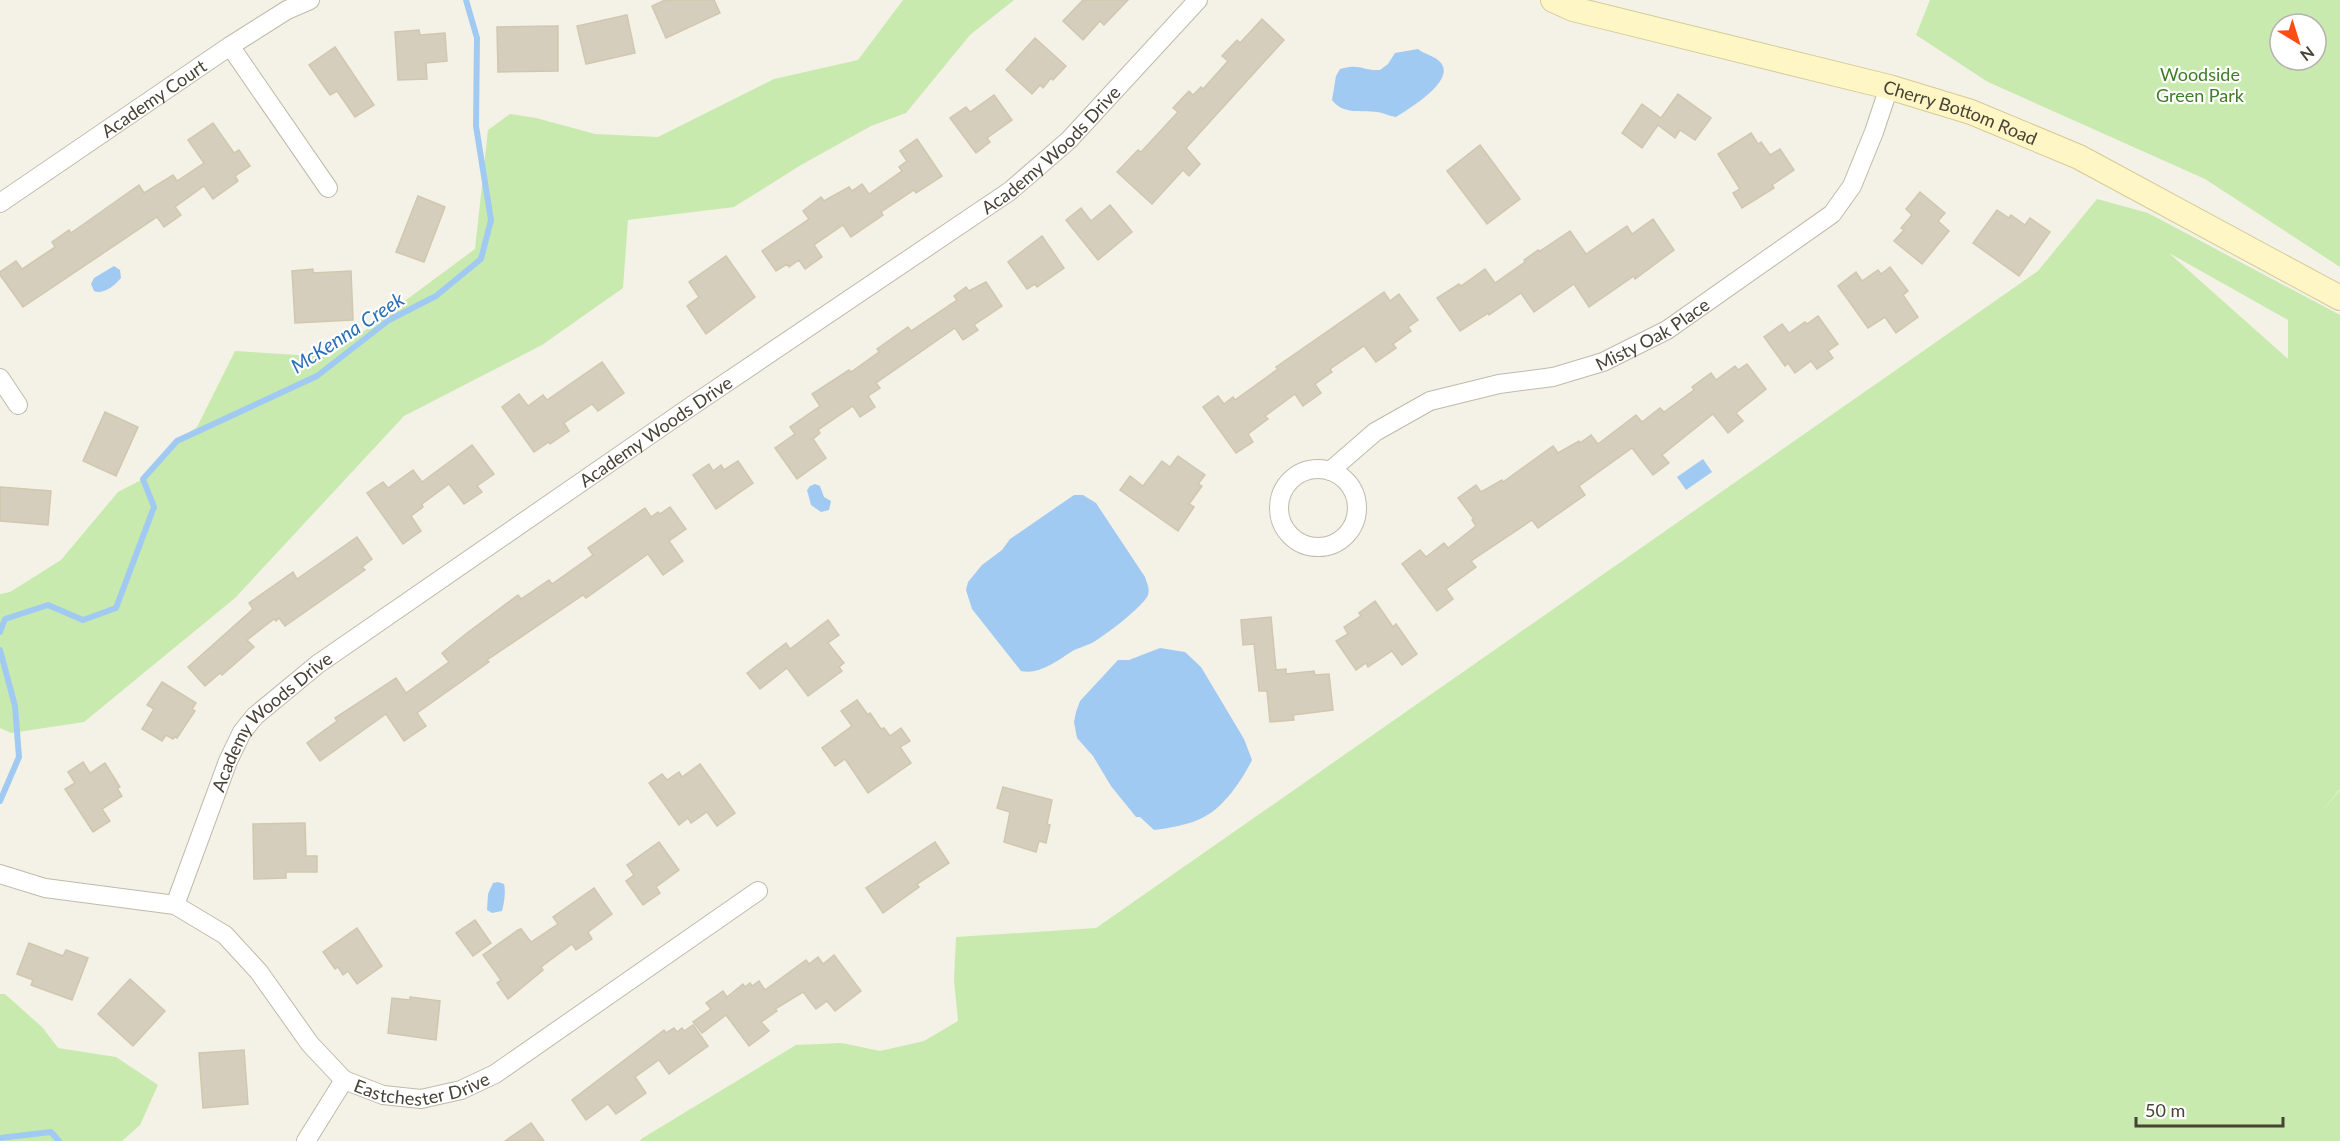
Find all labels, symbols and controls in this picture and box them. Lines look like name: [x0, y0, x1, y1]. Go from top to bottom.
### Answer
north arrow: [2268, 12, 2328, 72]
text: N: [2297, 43, 2318, 65]
street label: Academy Court: [97, 54, 211, 142]
park label: Woodside Green Park: [2156, 63, 2245, 106]
street label: Cherry Bottom Road: [1881, 75, 2040, 149]
street label: Academy Woods Drive: [977, 81, 1125, 218]
water label: McKenna Creek: [286, 286, 409, 378]
street label: Misty Oak Place: [1592, 293, 1713, 375]
street label: Academy Woods Drive: [575, 371, 736, 491]
street label: Academy Woods Drive: [207, 647, 336, 795]
street label: Eastchester Drive: [351, 1067, 493, 1110]
scale bar: [2136, 1090, 2283, 1128]
text: 50 m: [2145, 1099, 2185, 1121]

